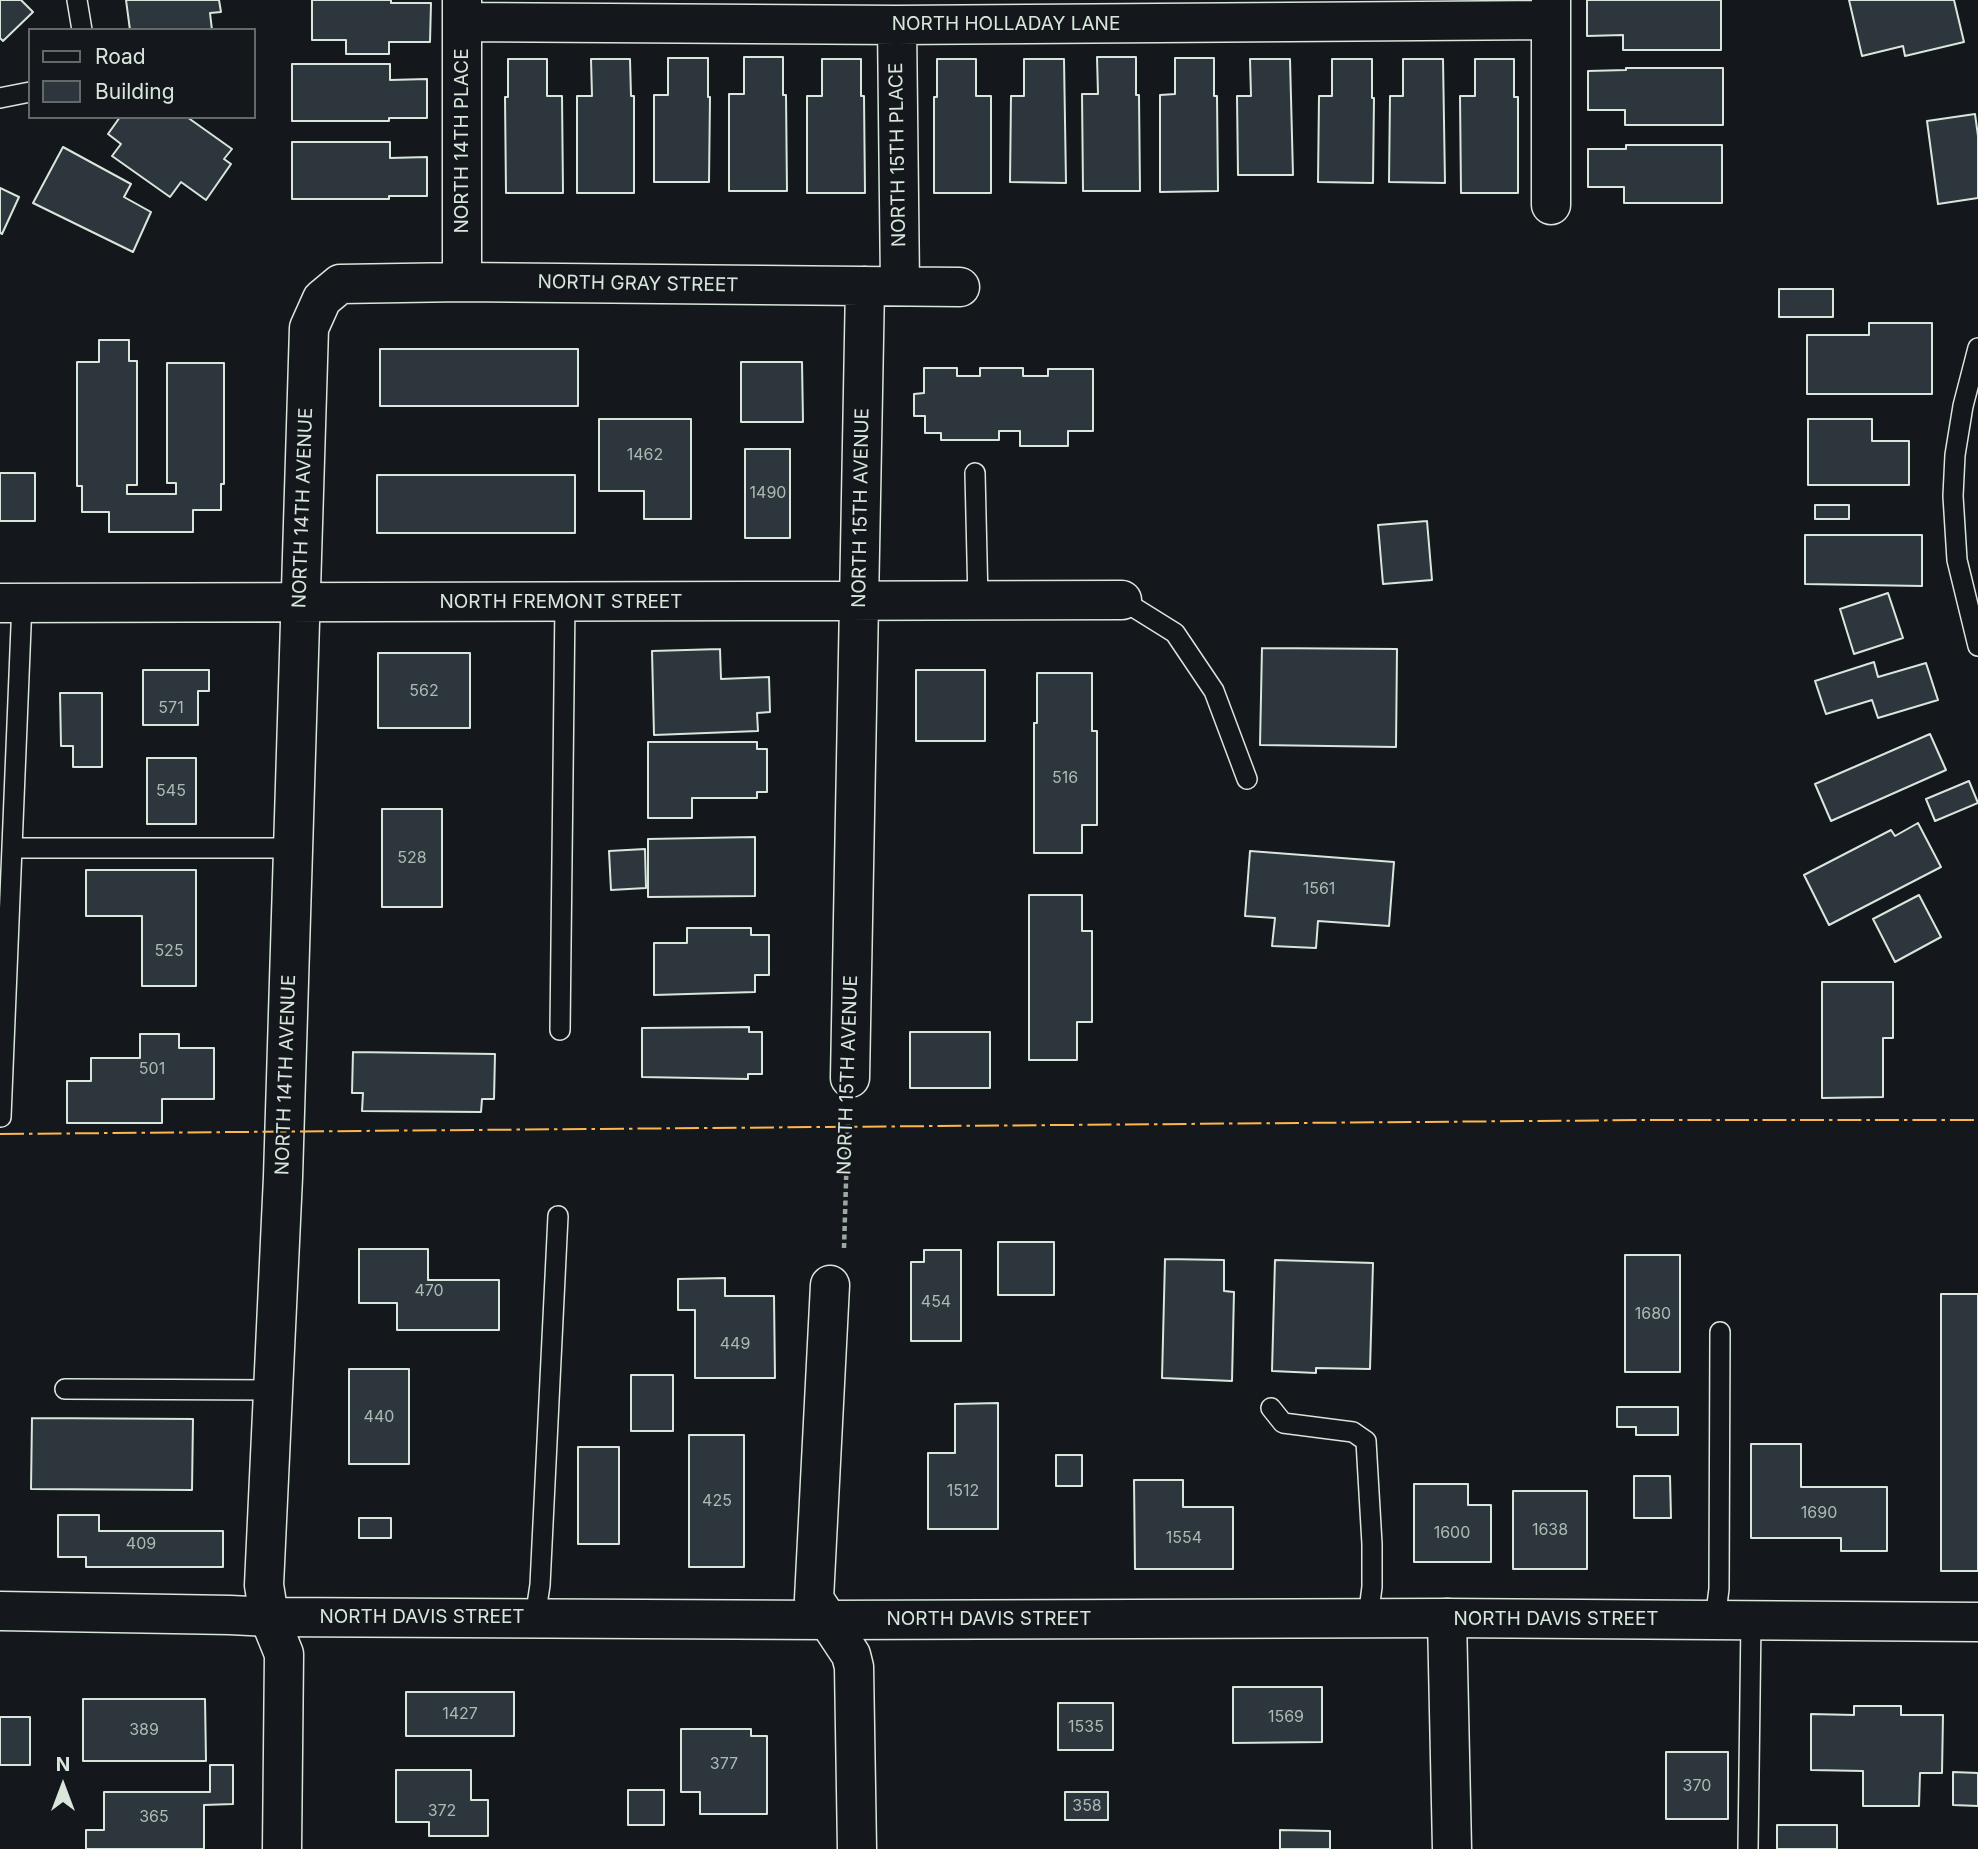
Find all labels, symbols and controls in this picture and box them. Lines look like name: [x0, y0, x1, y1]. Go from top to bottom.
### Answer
street label: NORTH HOLLADAY LANE: [892, 13, 1120, 35]
legend: [28, 28, 256, 119]
text: Road: [95, 44, 146, 69]
street label: NORTH 14TH PLACE: [451, 48, 473, 234]
street label: NORTH 15TH PLACE: [885, 63, 911, 247]
text: Building: [95, 79, 175, 104]
street label: NORTH GRAY STREET: [537, 271, 739, 297]
street label: NORTH 14TH AVENUE: [288, 407, 318, 609]
street label: NORTH 15TH AVENUE: [848, 408, 874, 608]
house number: 1462: [627, 445, 663, 465]
house number: 1490: [750, 483, 786, 503]
street label: NORTH FREMONT STREET: [439, 591, 683, 613]
house number: 562: [409, 681, 439, 701]
house number: 571: [158, 698, 184, 718]
house number: 516: [1052, 768, 1078, 788]
house number: 545: [156, 781, 186, 801]
house number: 528: [397, 848, 427, 868]
house number: 1561: [1303, 879, 1335, 899]
house number: 525: [154, 941, 184, 961]
street label: NORTH 14TH AVENUE: [271, 974, 301, 1176]
street label: NORTH 15TH AVENUE: [833, 975, 863, 1175]
house number: 501: [139, 1059, 165, 1079]
house number: 470: [414, 1281, 444, 1301]
house number: 454: [921, 1292, 951, 1312]
house number: 1680: [1635, 1304, 1671, 1324]
house number: 449: [720, 1334, 750, 1354]
house number: 440: [364, 1407, 394, 1427]
house number: 1512: [947, 1481, 979, 1501]
house number: 425: [702, 1491, 732, 1511]
house number: 1690: [1801, 1503, 1837, 1523]
house number: 1638: [1532, 1520, 1568, 1540]
house number: 1600: [1434, 1523, 1470, 1543]
house number: 1554: [1166, 1528, 1202, 1548]
house number: 409: [126, 1534, 156, 1554]
street label: NORTH DAVIS STREET: [319, 1606, 525, 1628]
street label: NORTH DAVIS STREET: [886, 1608, 1092, 1630]
street label: NORTH DAVIS STREET: [1453, 1608, 1659, 1630]
house number: 1427: [442, 1704, 478, 1724]
house number: 1569: [1268, 1707, 1304, 1727]
house number: 1535: [1068, 1717, 1104, 1737]
house number: 389: [129, 1720, 159, 1740]
north arrow: [28, 1751, 98, 1821]
text: N: [56, 1753, 70, 1776]
house number: 377: [710, 1754, 738, 1774]
house number: 370: [1683, 1776, 1711, 1796]
house number: 358: [1072, 1796, 1102, 1816]
house number: 372: [428, 1801, 456, 1821]
house number: 365: [139, 1807, 169, 1827]

